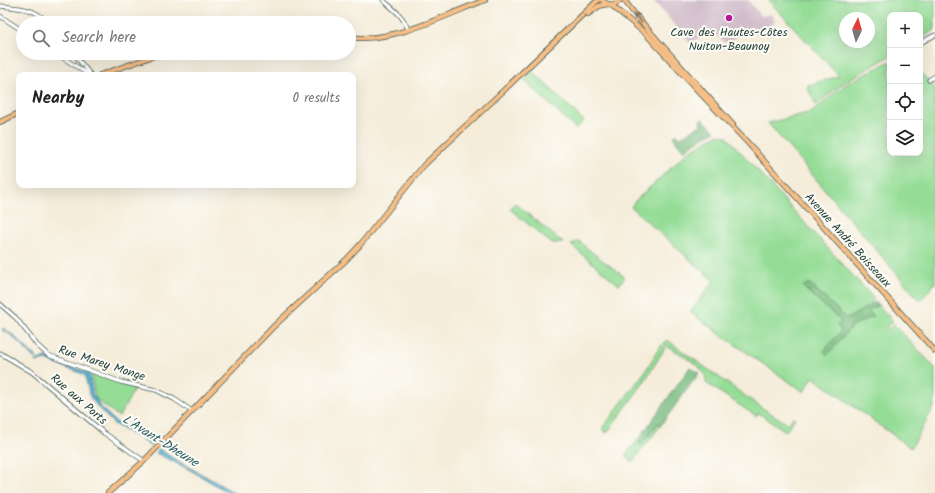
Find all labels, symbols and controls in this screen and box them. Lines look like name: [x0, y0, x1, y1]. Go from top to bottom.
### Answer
north arrow: [839, 12, 875, 48]
map controls: [887, 12, 923, 156]
button: +: [887, 12, 923, 48]
one-way arrow: [633, 13, 642, 23]
marker: Cave des Hautes-Côtes Nuiton-Beaunoy: [724, 13, 734, 23]
search box: [16, 16, 356, 60]
place label: Cave des Hautes-Côtes Nuiton-Beaunoy: [670, 23, 788, 56]
text: Search here: [62, 26, 136, 50]
icon: search: [30, 27, 52, 49]
button: −: [887, 48, 923, 84]
button: locate: [887, 84, 923, 120]
text: Nearby: [32, 85, 84, 112]
text: 0 results: [293, 88, 340, 109]
button: layers: [887, 120, 923, 156]
street label: Avenue André Boisseaux: [800, 189, 896, 293]
street label: Rue Marey Monge: [56, 340, 148, 387]
street label: Rue aux Ports: [46, 369, 111, 430]
water label: L'Avant-Dheune: [118, 409, 203, 474]

